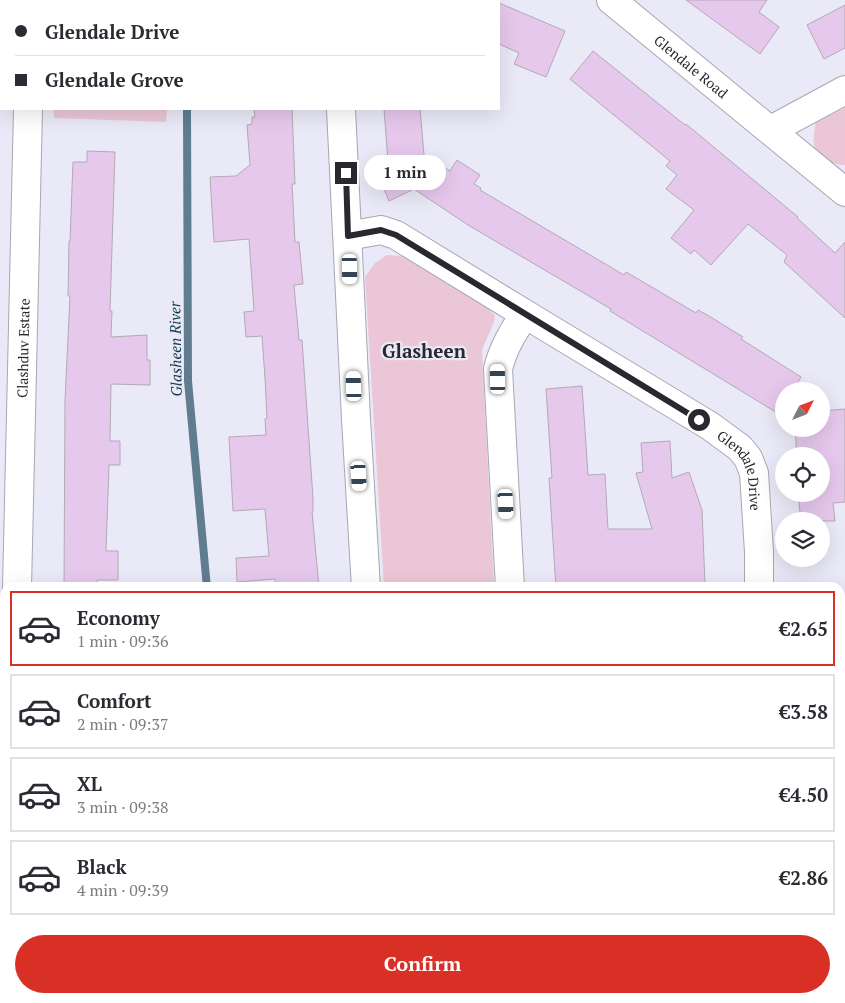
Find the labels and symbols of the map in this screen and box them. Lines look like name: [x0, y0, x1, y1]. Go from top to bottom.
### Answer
street label: Glendale Road: [651, 30, 732, 102]
callout: 1 min: [364, 156, 446, 190]
route end: [335, 162, 357, 184]
car: [342, 254, 357, 284]
street label: Clashduv Estate: [12, 298, 33, 398]
water label: Glasheen River: [164, 300, 186, 397]
district label: Glasheen: [382, 338, 467, 363]
car: [490, 364, 505, 394]
car: [345, 371, 362, 401]
north arrow: [775, 382, 830, 438]
route start: [688, 409, 710, 431]
street label: Glendale Drive: [714, 425, 766, 511]
car: [350, 461, 367, 491]
car: [497, 489, 514, 519]

